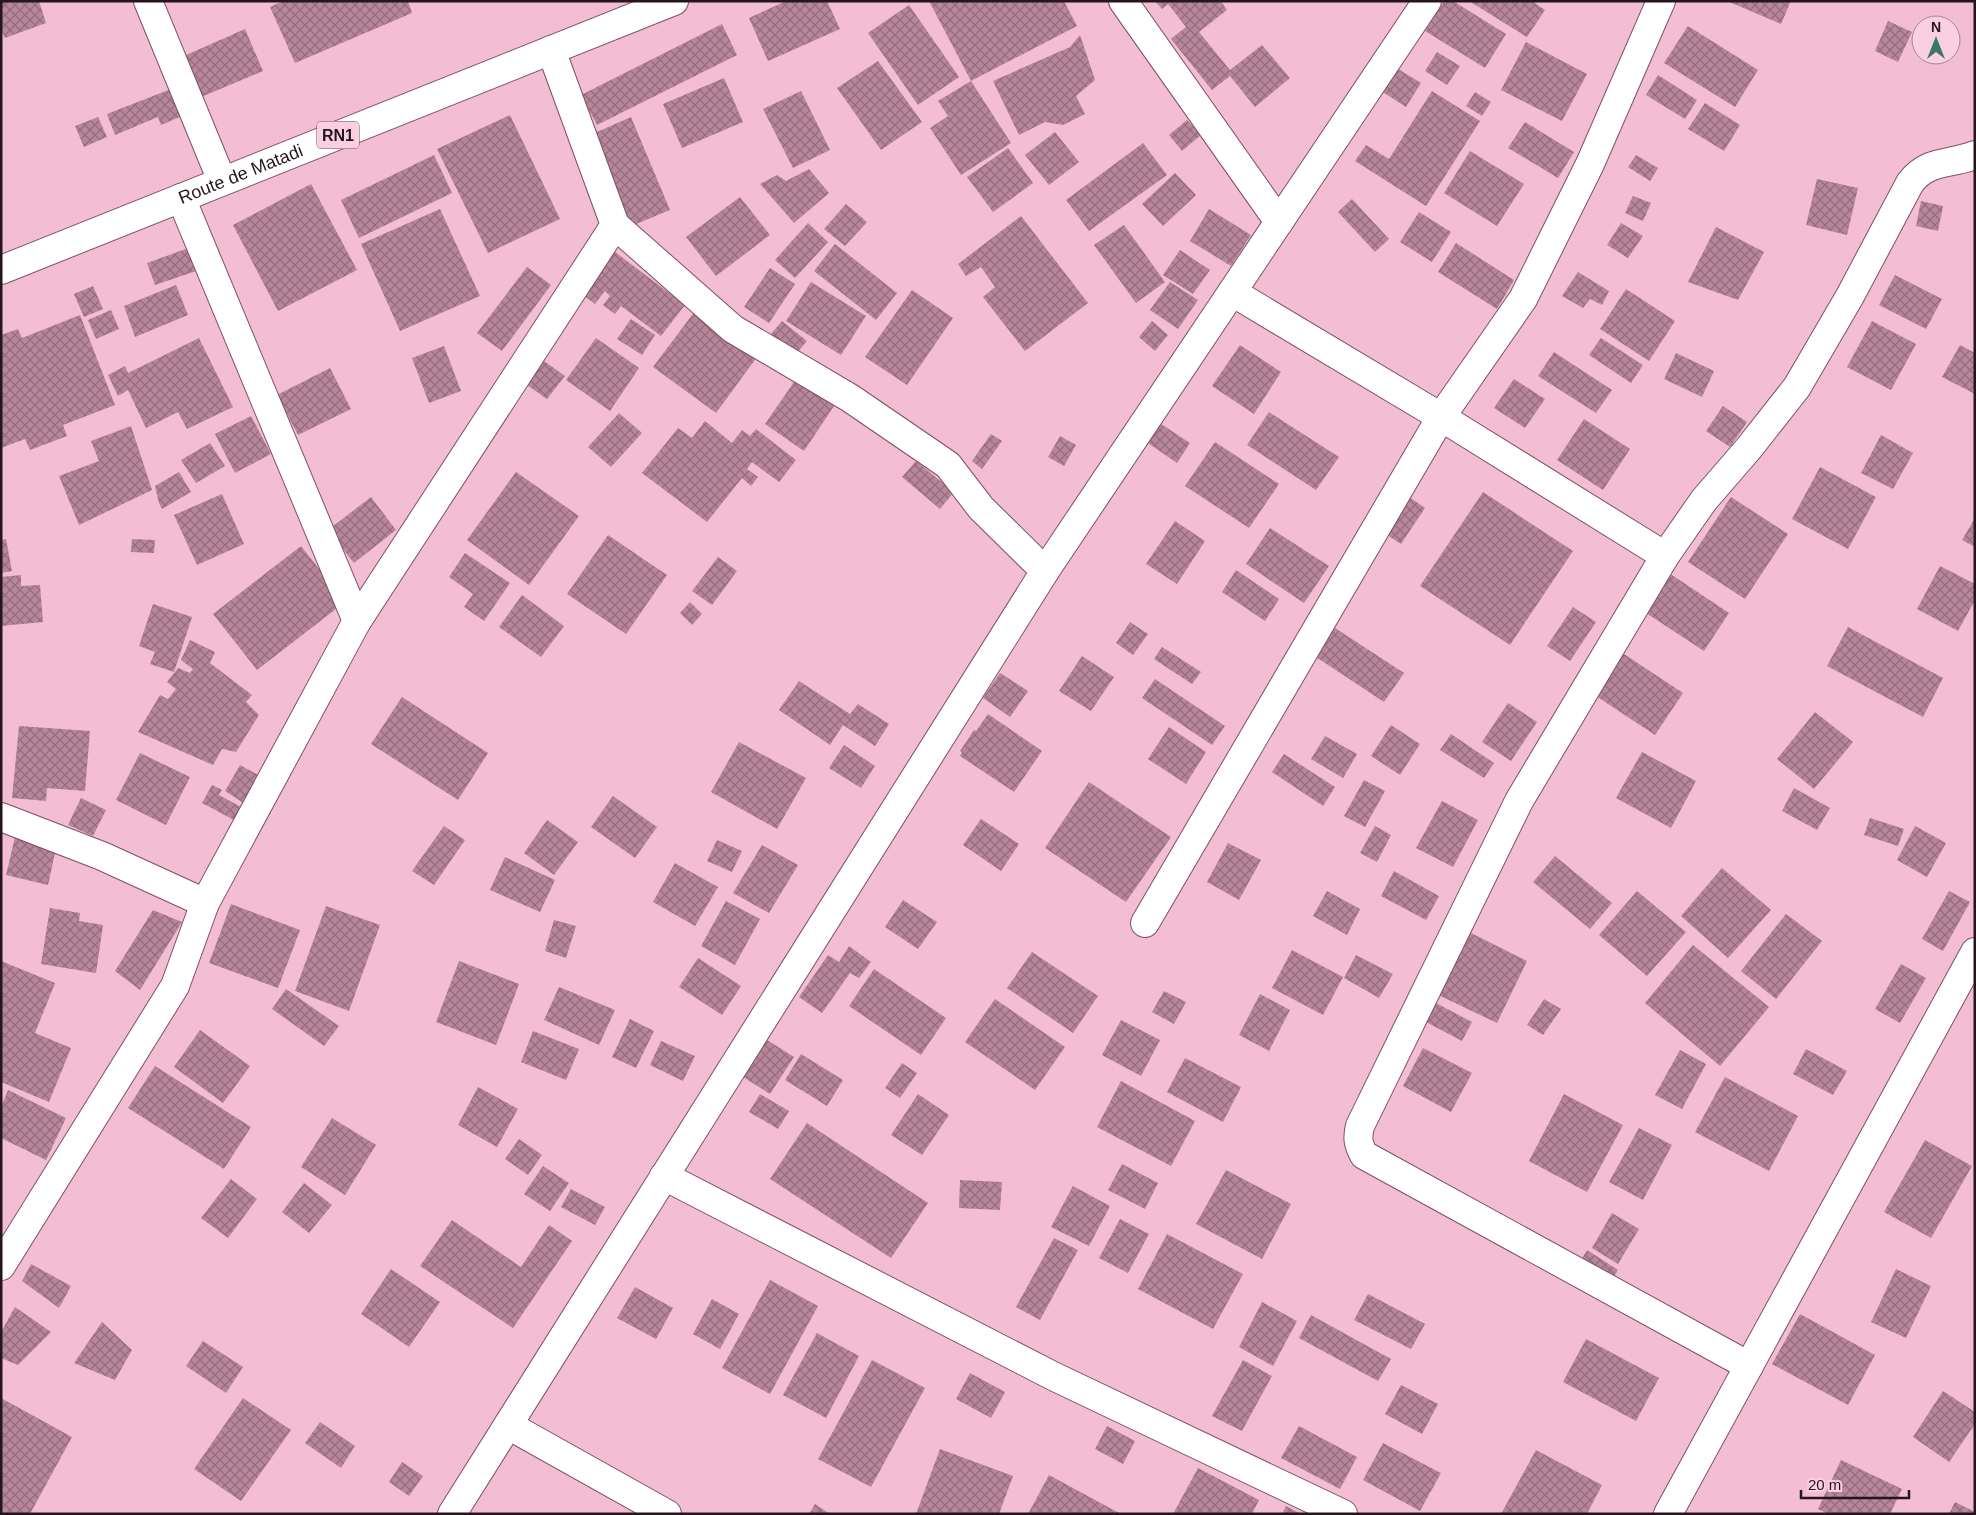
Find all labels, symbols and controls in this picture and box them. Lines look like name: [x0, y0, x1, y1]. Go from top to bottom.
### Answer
north arrow: [1911, 15, 1961, 65]
text: N: [1931, 19, 1941, 35]
road number: RN1: [317, 122, 359, 148]
street label: Route de Matadi: [175, 140, 306, 208]
scale bar: [1801, 1468, 1908, 1500]
text: 20 m: [1808, 1476, 1841, 1493]

